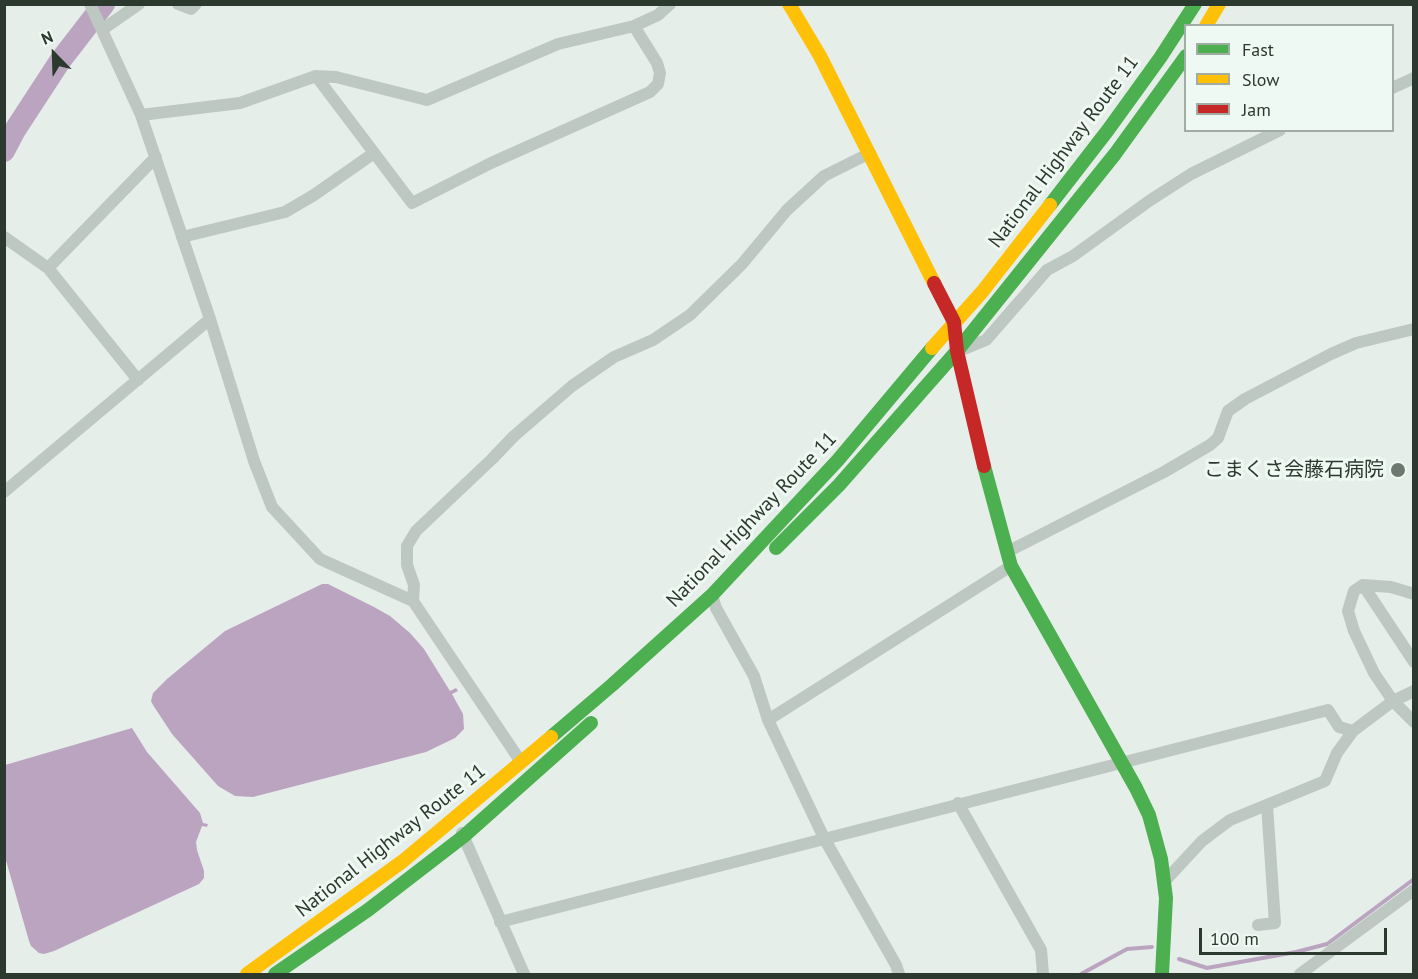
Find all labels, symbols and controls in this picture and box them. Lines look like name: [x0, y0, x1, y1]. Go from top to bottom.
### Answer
north arrow: [24, 24, 84, 84]
legend: [1184, 24, 1394, 132]
text: N: [38, 26, 56, 49]
text: Fast: [1242, 38, 1274, 61]
street label: National Highway Route 11: [984, 51, 1144, 253]
text: Slow: [1242, 68, 1280, 91]
text: Jam: [1242, 98, 1271, 121]
street label: National Highway Route 11: [662, 427, 842, 613]
place label: こまくさ会藤石病院: [1204, 458, 1384, 482]
marker: こまくさ会藤石病院: [1389, 461, 1407, 479]
street label: National Highway Route 11: [291, 759, 491, 923]
scale bar: [1202, 916, 1390, 954]
text: 100 m: [1210, 927, 1259, 950]

